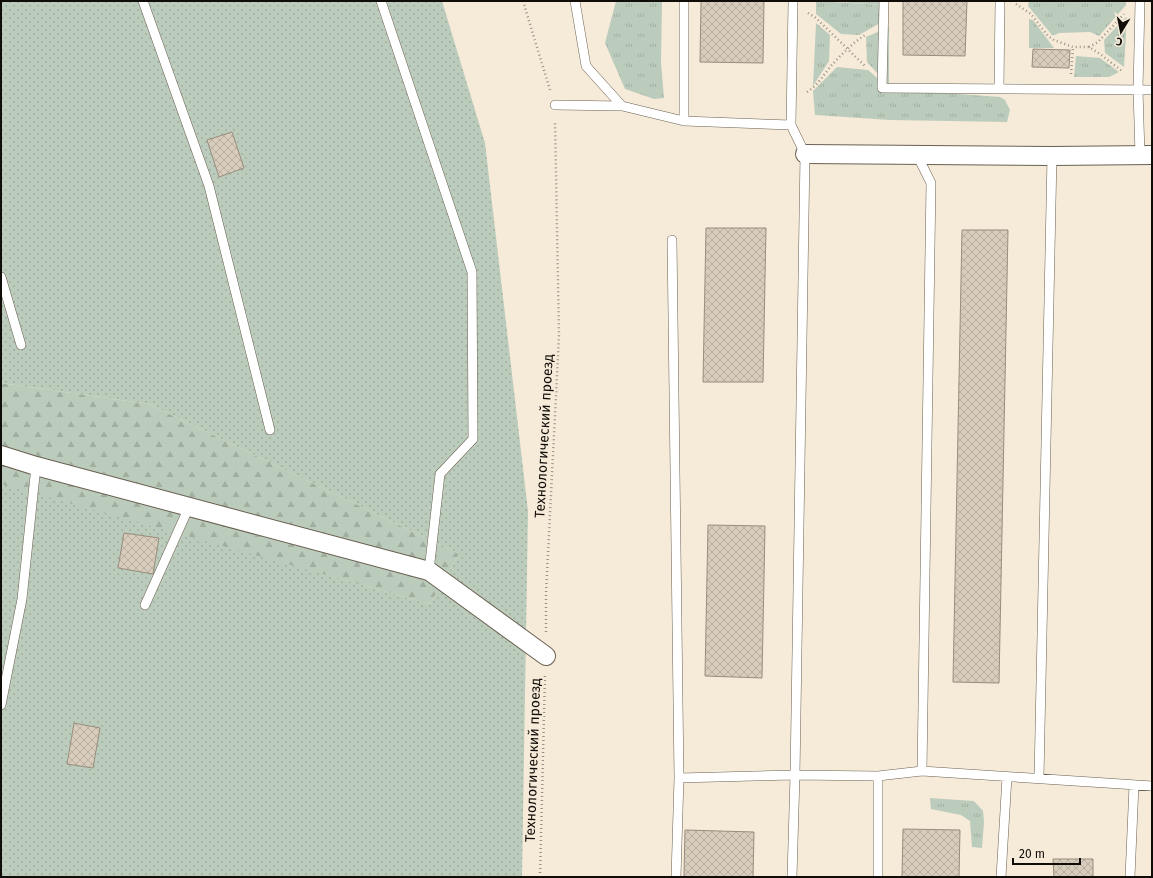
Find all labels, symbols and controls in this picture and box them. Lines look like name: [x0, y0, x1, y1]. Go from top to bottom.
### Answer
north arrow: [1101, 12, 1141, 52]
text: С: [1114, 34, 1124, 48]
street label: Технологический проезд: [531, 353, 557, 518]
street label: Технологический проезд: [522, 677, 544, 842]
scale bar: [1013, 840, 1080, 866]
text: 20 m: [1019, 847, 1045, 861]

